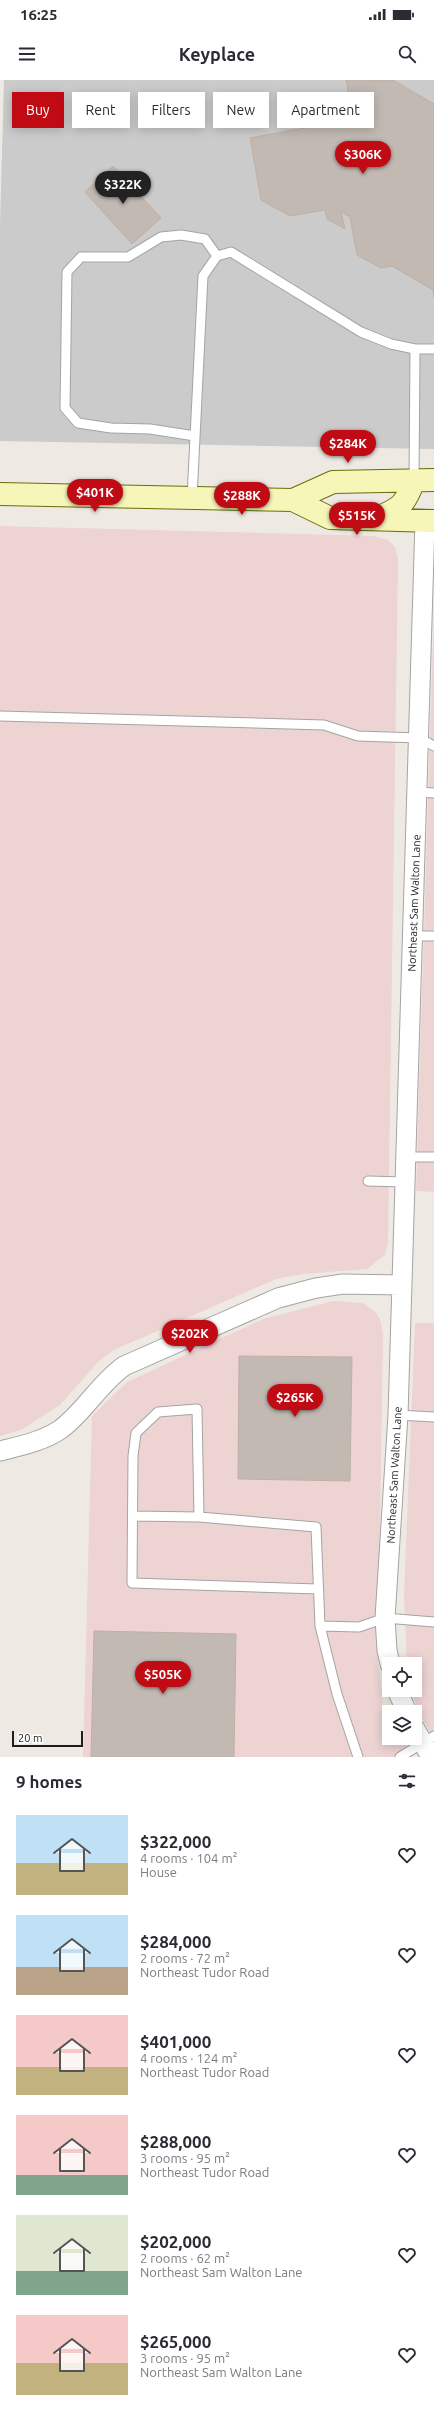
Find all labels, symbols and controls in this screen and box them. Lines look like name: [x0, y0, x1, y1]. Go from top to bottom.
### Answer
text: 16:25: [20, 6, 58, 23]
icon: menu: [16, 43, 38, 65]
icon: search: [396, 43, 418, 65]
text: Keyplace: [179, 44, 255, 64]
chip: Buy: [12, 92, 64, 128]
chip: Rent: [72, 92, 130, 128]
chip: Filters: [138, 92, 205, 128]
chip: New: [213, 92, 269, 128]
chip: Apartment: [277, 92, 374, 128]
pin: $306K: [335, 141, 391, 175]
text: $306K: [344, 147, 382, 161]
pin: $322K: [95, 171, 151, 205]
text: $322K: [104, 177, 142, 191]
pin: $284K: [320, 430, 376, 464]
text: $284K: [329, 436, 367, 450]
pin: $401K: [67, 479, 123, 513]
pin: $288K: [214, 482, 270, 516]
text: $401K: [76, 485, 114, 499]
text: $288K: [223, 488, 261, 502]
pin: $515K: [329, 502, 385, 536]
text: $515K: [338, 508, 376, 522]
street label: Northeast Sam Walton Lane: [406, 834, 422, 972]
pin: $202K: [162, 1320, 218, 1354]
text: $202K: [171, 1326, 209, 1340]
pin: $265K: [267, 1384, 323, 1418]
text: $265K: [276, 1390, 314, 1404]
street label: Northeast Sam Walton Lane: [384, 1406, 404, 1544]
map controls: [382, 1657, 422, 1745]
button: locate: [382, 1657, 422, 1697]
pin: $505K: [135, 1661, 191, 1695]
text: $505K: [144, 1667, 182, 1681]
button: layers: [382, 1705, 422, 1745]
scale bar: [12, 1729, 83, 1748]
text: 20 m: [18, 1732, 42, 1744]
icon: filters: [396, 1770, 418, 1792]
text: 9 homes: [16, 1772, 82, 1791]
icon: home: [48, 1831, 96, 1879]
text: $322,000: [140, 1832, 211, 1851]
icon: heart: [396, 1844, 418, 1866]
text: 4 rooms · 104 m²: [140, 1851, 237, 1865]
text: House: [140, 1865, 177, 1879]
icon: home: [48, 1931, 96, 1979]
text: $284,000: [140, 1932, 211, 1951]
icon: heart: [396, 1944, 418, 1966]
text: 2 rooms · 72 m²: [140, 1951, 230, 1965]
text: Northeast Tudor Road: [140, 1965, 269, 1979]
icon: home: [48, 2031, 96, 2079]
text: $401,000: [140, 2032, 211, 2051]
icon: heart: [396, 2044, 418, 2066]
text: 4 rooms · 124 m²: [140, 2051, 237, 2065]
text: Northeast Tudor Road: [140, 2065, 269, 2079]
icon: home: [48, 2131, 96, 2179]
text: $288,000: [140, 2132, 211, 2151]
icon: heart: [396, 2144, 418, 2166]
text: 3 rooms · 95 m²: [140, 2151, 230, 2165]
text: Northeast Tudor Road: [140, 2165, 269, 2179]
icon: home: [48, 2231, 96, 2279]
text: $202,000: [140, 2232, 211, 2251]
icon: heart: [396, 2244, 418, 2266]
text: 2 rooms · 62 m²: [140, 2251, 230, 2265]
text: Northeast Sam Walton Lane: [140, 2265, 303, 2279]
icon: home: [48, 2331, 96, 2379]
text: $265,000: [140, 2332, 211, 2351]
icon: heart: [396, 2344, 418, 2366]
text: 3 rooms · 95 m²: [140, 2351, 230, 2365]
text: Northeast Sam Walton Lane: [140, 2365, 303, 2379]

